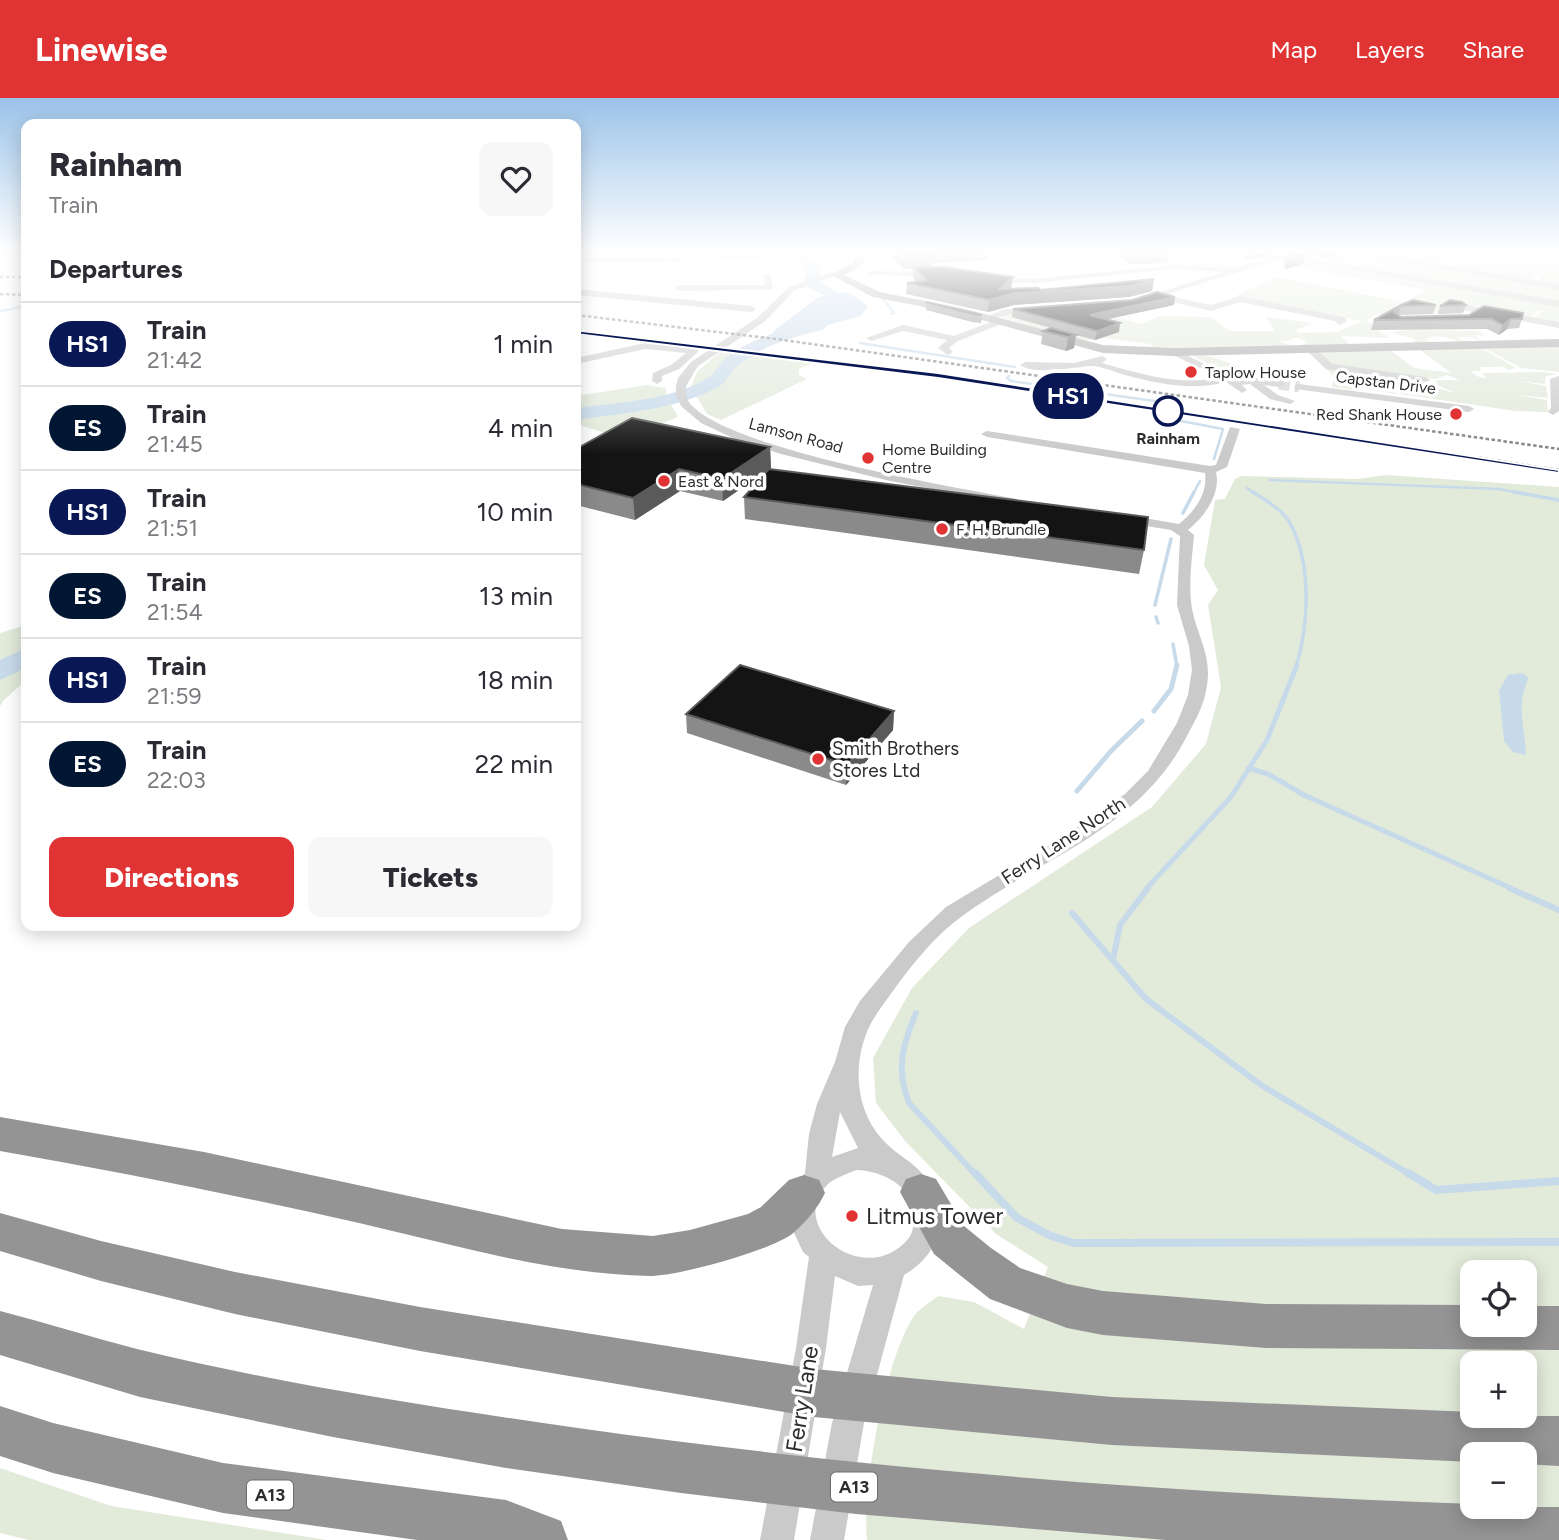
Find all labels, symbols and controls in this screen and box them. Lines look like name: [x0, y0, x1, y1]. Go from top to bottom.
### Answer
text: Linewise: [35, 30, 168, 69]
text: Map: [1270, 35, 1317, 64]
text: Layers: [1355, 35, 1424, 64]
text: Share: [1462, 35, 1524, 64]
button: heart: [479, 142, 553, 216]
text: Rainham: [49, 145, 182, 184]
text: Train: [49, 191, 98, 219]
text: Departures: [49, 253, 183, 285]
text: Train: [147, 314, 207, 346]
text: 1 min: [493, 328, 553, 360]
text: HS1: [66, 329, 109, 358]
text: 21:42: [147, 346, 202, 374]
place label: Taplow House: [1205, 363, 1306, 382]
marker: Taplow House: [1183, 364, 1199, 380]
street label: Capstan Drive: [1335, 367, 1437, 398]
line badge: HS1: [1028, 373, 1108, 419]
text: HS1: [1047, 381, 1089, 410]
marker: Rainham: [1153, 396, 1183, 426]
text: Train: [147, 398, 207, 430]
place label: Red Shank House: [1316, 405, 1442, 424]
marker: Red Shank House: [1448, 406, 1464, 422]
text: 4 min: [488, 412, 553, 444]
text: ES: [73, 413, 102, 442]
street label: Lamson Road: [747, 414, 845, 457]
place label: Rainham: [1136, 429, 1200, 448]
text: 21:45: [147, 430, 203, 458]
place label: Home Building Centre: [882, 440, 987, 477]
marker: Home Building Centre: [860, 450, 876, 466]
place label: East & Nord: [678, 472, 764, 491]
marker: East & Nord: [656, 473, 672, 489]
text: Train: [147, 482, 207, 514]
text: 10 min: [477, 496, 553, 528]
text: HS1: [66, 497, 109, 526]
text: 21:51: [147, 514, 198, 542]
place label: F. H. Brundle: [956, 520, 1046, 539]
marker: F. H. Brundle: [934, 521, 950, 537]
text: Train: [147, 566, 207, 598]
text: 13 min: [479, 580, 553, 612]
text: ES: [73, 581, 102, 610]
text: 21:54: [147, 598, 203, 626]
text: Train: [147, 650, 207, 682]
text: 18 min: [477, 664, 553, 696]
text: HS1: [66, 665, 109, 694]
text: 21:59: [147, 682, 201, 710]
text: Train: [147, 734, 207, 766]
place label: Smith Brothers Stores Ltd: [832, 737, 959, 782]
text: 22 min: [475, 748, 553, 780]
text: ES: [73, 749, 102, 778]
marker: Smith Brothers Stores Ltd: [810, 751, 826, 767]
text: 22:03: [147, 766, 206, 794]
street label: Ferry Lane North: [997, 792, 1130, 889]
button: Directions: [49, 837, 294, 917]
button: Tickets: [308, 837, 553, 917]
place label: Litmus Tower: [866, 1202, 1003, 1230]
marker: Litmus Tower: [844, 1208, 860, 1224]
map controls: [1460, 1260, 1537, 1519]
button: locate: [1460, 1260, 1537, 1337]
street label: Ferry Lane: [780, 1344, 824, 1454]
button: +: [1460, 1351, 1537, 1428]
button: −: [1460, 1442, 1537, 1519]
road number: A13: [831, 1472, 877, 1502]
road number: A13: [247, 1480, 293, 1510]

